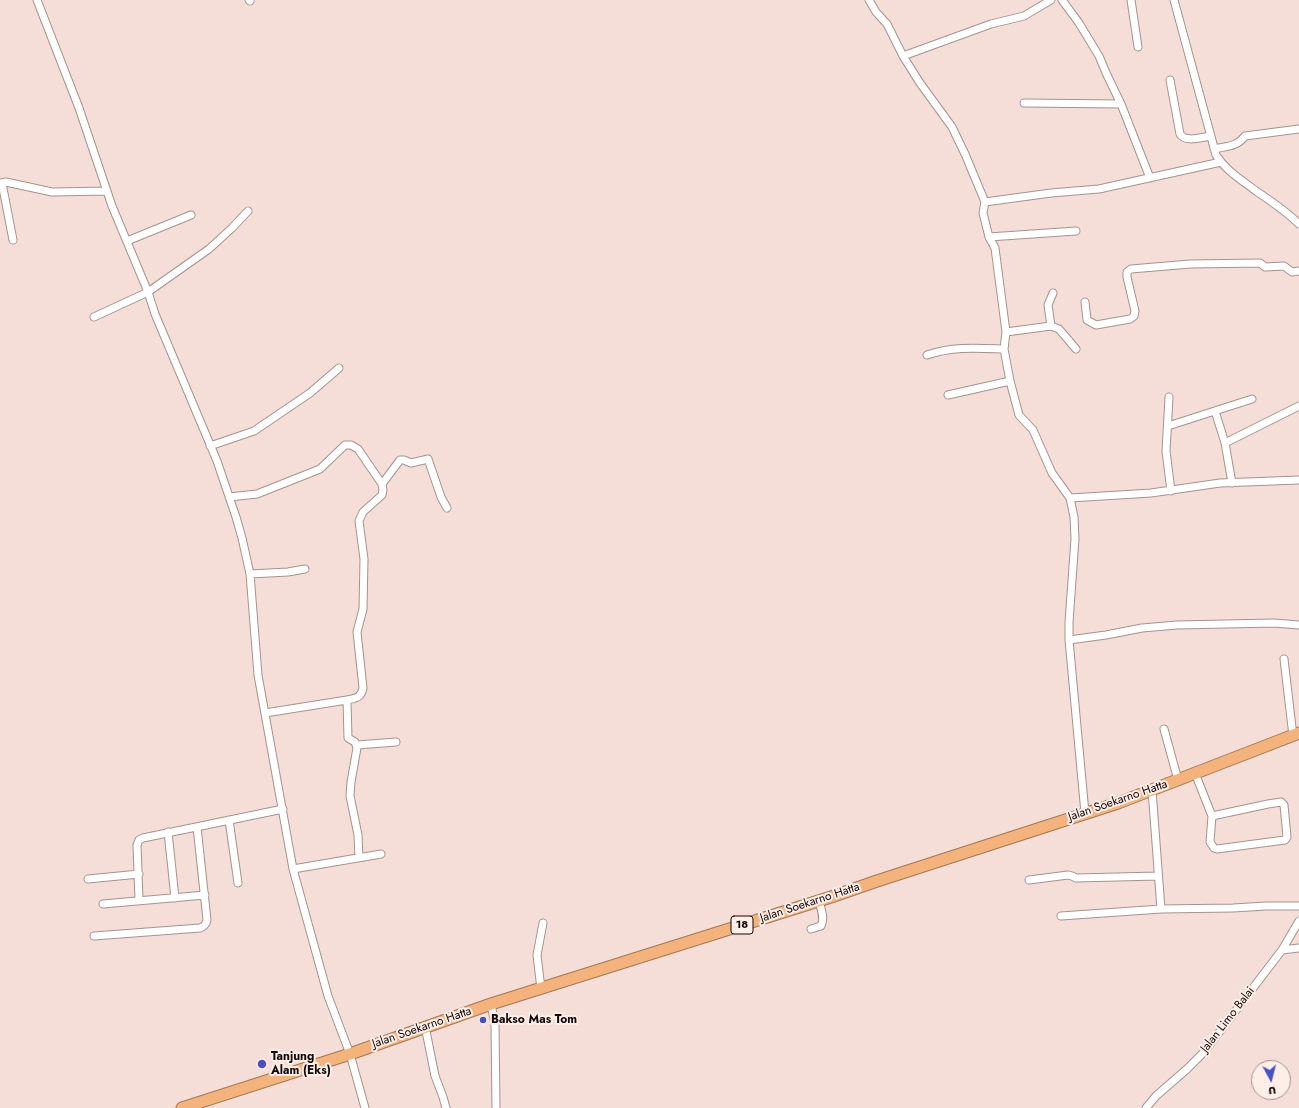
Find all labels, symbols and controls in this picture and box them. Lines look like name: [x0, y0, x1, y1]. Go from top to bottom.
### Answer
street label: Jalan Soekarno Hatta: [1067, 777, 1169, 825]
street label: Jalan Soekarno Hatta: [758, 880, 862, 926]
road number: 18: [731, 916, 753, 934]
street label: Jalan Limo Balai: [1198, 984, 1258, 1056]
street label: Jalan Soekarno Hatta: [371, 1004, 473, 1052]
place label: Bakso Mas Tom: [491, 1013, 577, 1027]
marker: Bakso Mas Tom: [478, 1015, 488, 1025]
place label: Tanjung Alam (Eks): [271, 1050, 331, 1078]
marker: Tanjung Alam (Eks): [256, 1058, 268, 1070]
north arrow: [1251, 1060, 1291, 1100]
text: U: [1268, 1083, 1277, 1099]

